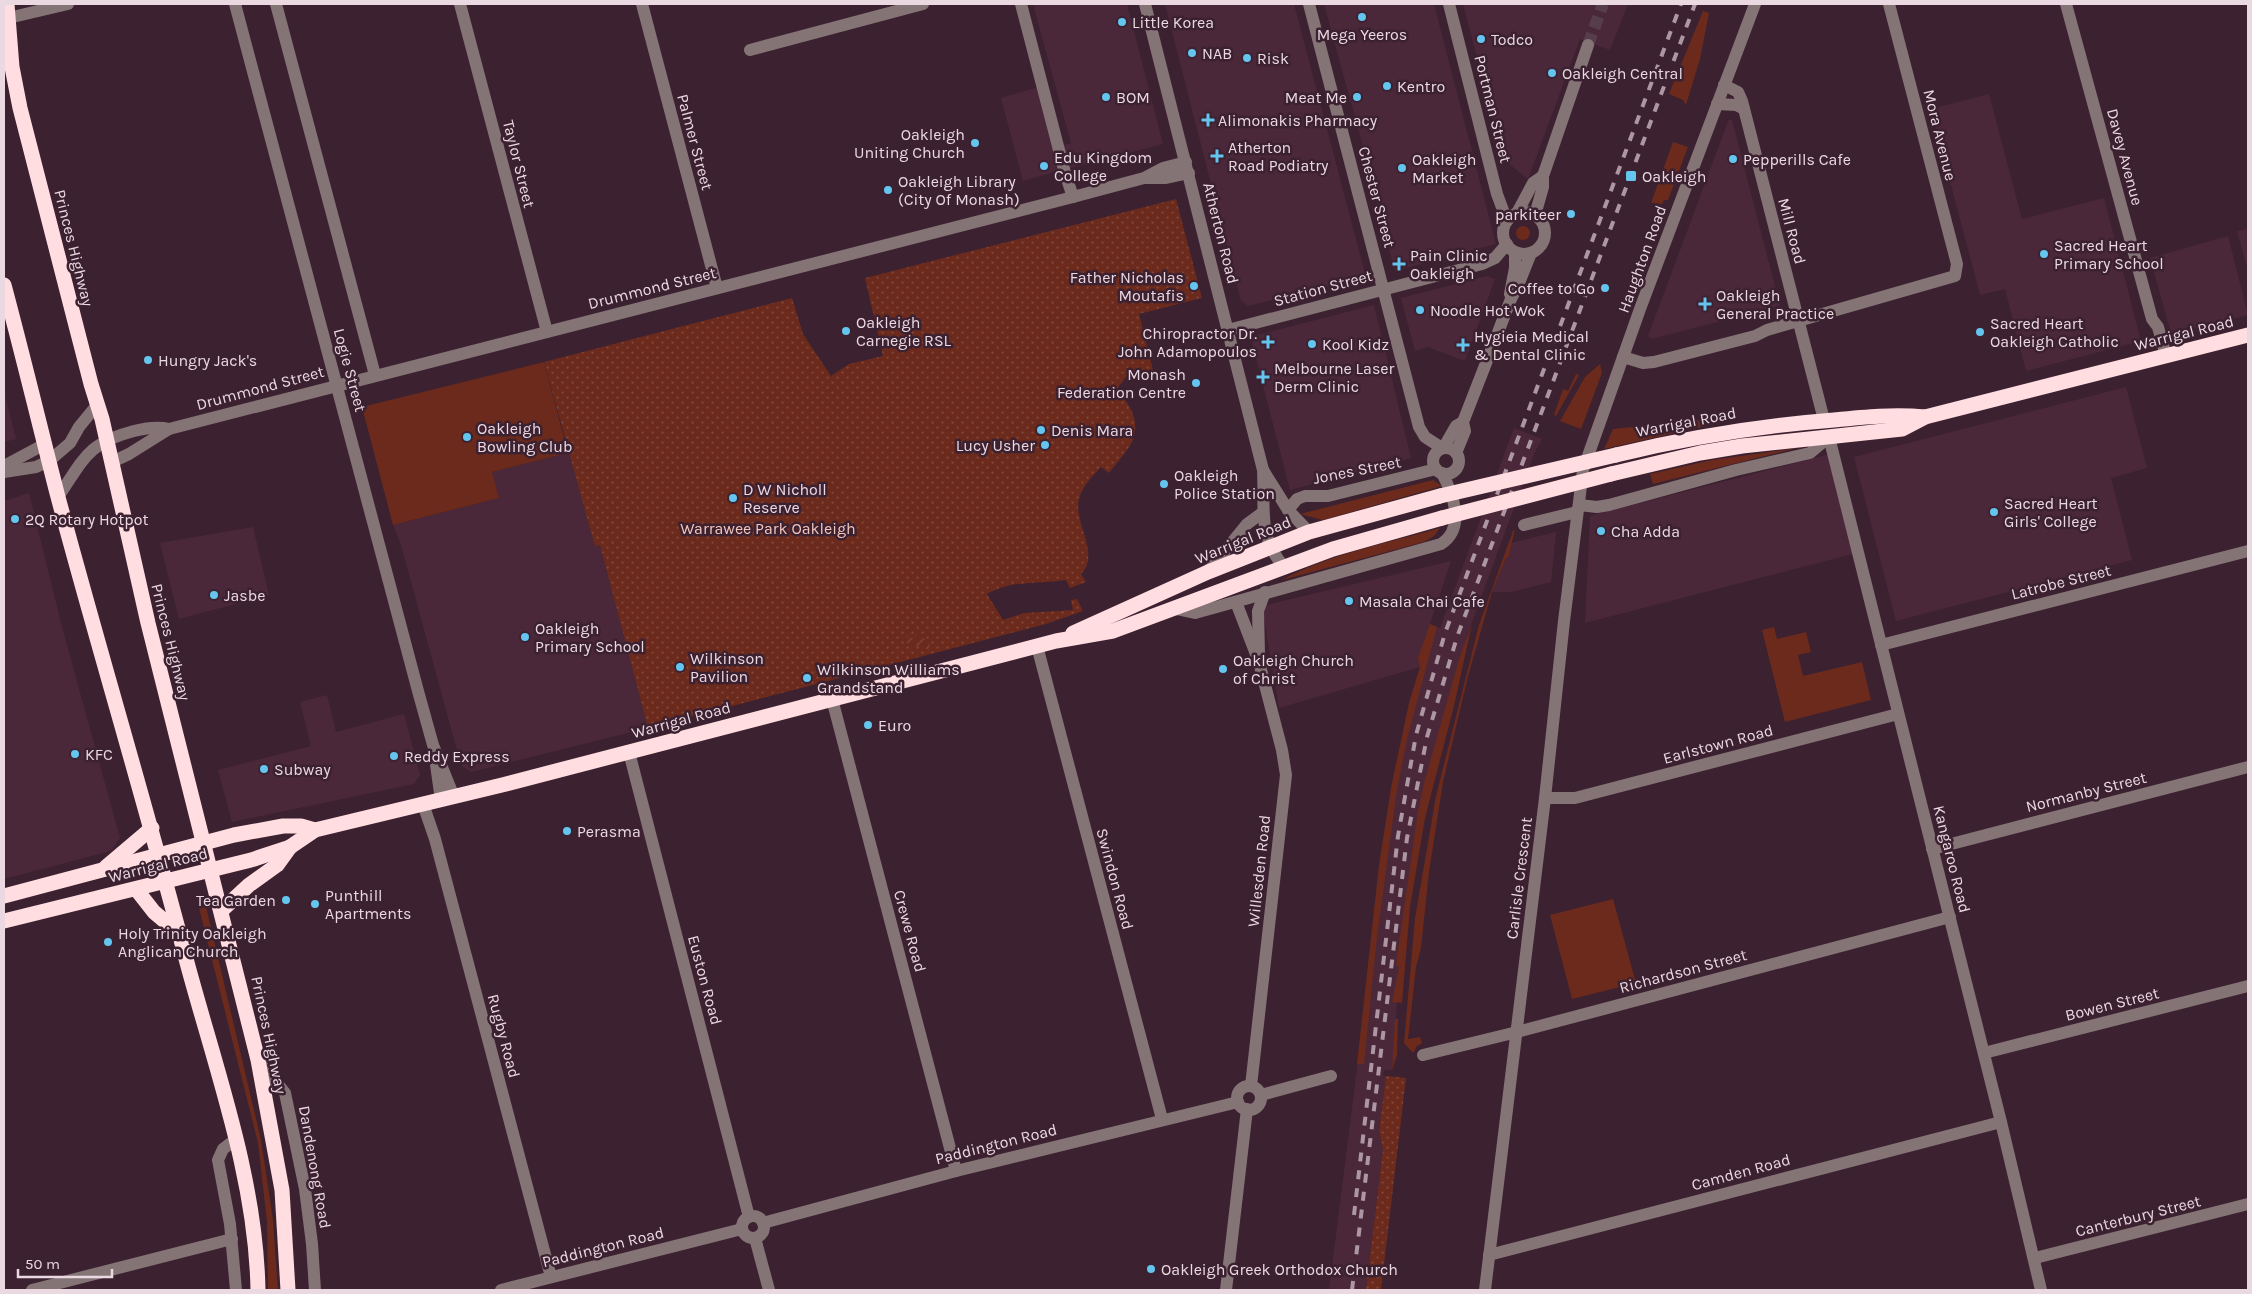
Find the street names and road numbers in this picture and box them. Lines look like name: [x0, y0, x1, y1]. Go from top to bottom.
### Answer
street label: Portman Street: [1470, 53, 1516, 165]
street label: Mora Avenue: [1919, 87, 1961, 183]
street label: Palmer Street: [673, 92, 717, 192]
street label: Davey Avenue: [2103, 106, 2147, 208]
street label: Taylor Street: [499, 118, 539, 210]
street label: Chester Street: [1354, 144, 1400, 250]
street label: Atherton Road: [1199, 180, 1243, 286]
street label: Princes Highway: [50, 188, 98, 309]
street label: Mill Road: [1774, 196, 1810, 266]
street label: Haughton Road: [1614, 203, 1670, 315]
street label: Drummond Street: [586, 263, 718, 313]
street label: Station Street: [1272, 266, 1374, 310]
street label: Warrigal Road: [2132, 311, 2236, 355]
street label: Logie Street: [330, 326, 370, 414]
street label: Drummond Street: [194, 362, 326, 414]
street label: Warrigal Road: [1634, 403, 1738, 441]
street label: Jones Street: [1311, 452, 1403, 488]
street label: Warrigal Road: [1192, 512, 1294, 568]
street label: Latrobe Street: [2009, 560, 2113, 604]
street label: Princes Highway: [147, 582, 195, 703]
street label: Warrigal Road: [629, 698, 733, 742]
street label: Earlstown Road: [1661, 720, 1775, 768]
street label: Normanby Street: [2024, 768, 2148, 816]
street label: Kangaroo Road: [1929, 803, 1975, 915]
street label: Willesden Road: [1244, 814, 1274, 928]
street label: Carlisle Crescent: [1502, 816, 1536, 940]
street label: Swindon Road: [1092, 826, 1138, 932]
street label: Warrigal Road: [106, 843, 210, 887]
street label: Crewe Road: [890, 888, 930, 974]
street label: Euston Road: [684, 933, 726, 1027]
street label: Richardson Street: [1617, 945, 1749, 997]
street label: Princes Highway: [247, 974, 291, 1096]
street label: Bowen Street: [2063, 983, 2161, 1025]
street label: Rugby Road: [484, 992, 524, 1080]
street label: Dandenong Road: [295, 1104, 335, 1230]
street label: Paddington Road: [933, 1120, 1059, 1168]
street label: Camden Road: [1689, 1150, 1793, 1194]
street label: Canterbury Street: [2073, 1191, 2203, 1241]
street label: Paddington Road: [540, 1223, 666, 1271]

